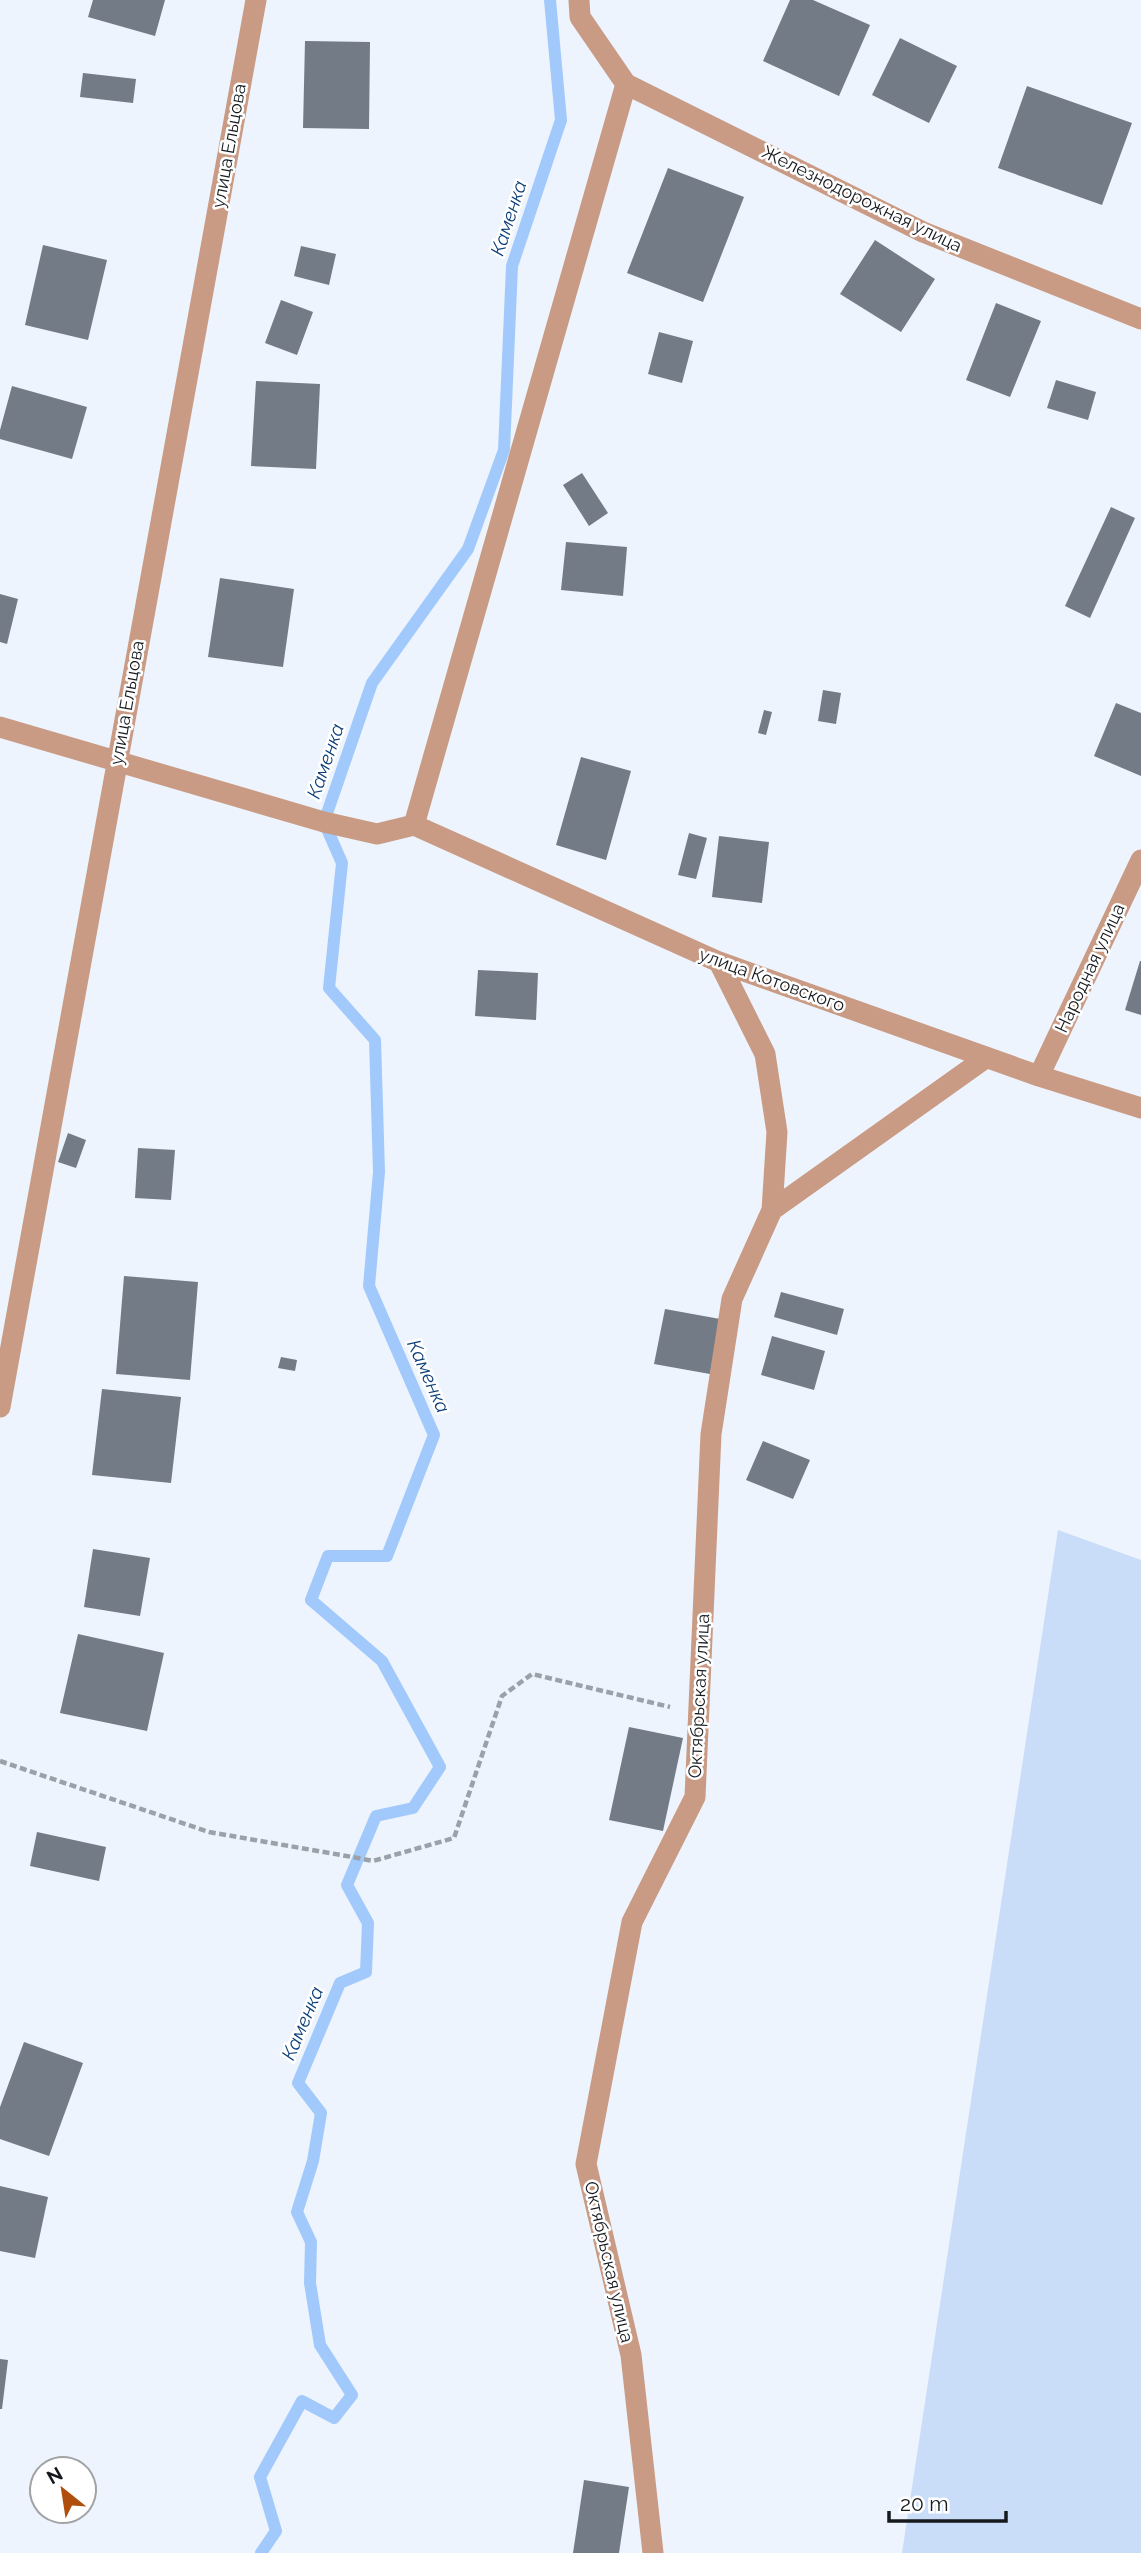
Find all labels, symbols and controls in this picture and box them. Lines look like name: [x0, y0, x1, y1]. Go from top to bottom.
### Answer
street label: улица Ельцова: [207, 82, 250, 210]
street label: Железнодорожная улица: [759, 141, 966, 256]
water label: Каменка: [486, 178, 530, 258]
street label: улица Ельцова: [105, 639, 148, 767]
water label: Каменка: [302, 721, 348, 801]
street label: Народная улица: [1050, 900, 1129, 1036]
street label: улица Котовского: [696, 943, 848, 1016]
water label: Каменка: [403, 1336, 455, 1416]
street label: Октябрьская улица: [684, 1613, 713, 1779]
water label: Каменка: [277, 1983, 327, 2063]
street label: Октябрьская улица: [581, 2179, 638, 2345]
north arrow: [28, 2455, 98, 2525]
text: N: [43, 2462, 66, 2488]
scale bar: [889, 2480, 1006, 2524]
text: 20 m: [900, 2491, 948, 2516]

